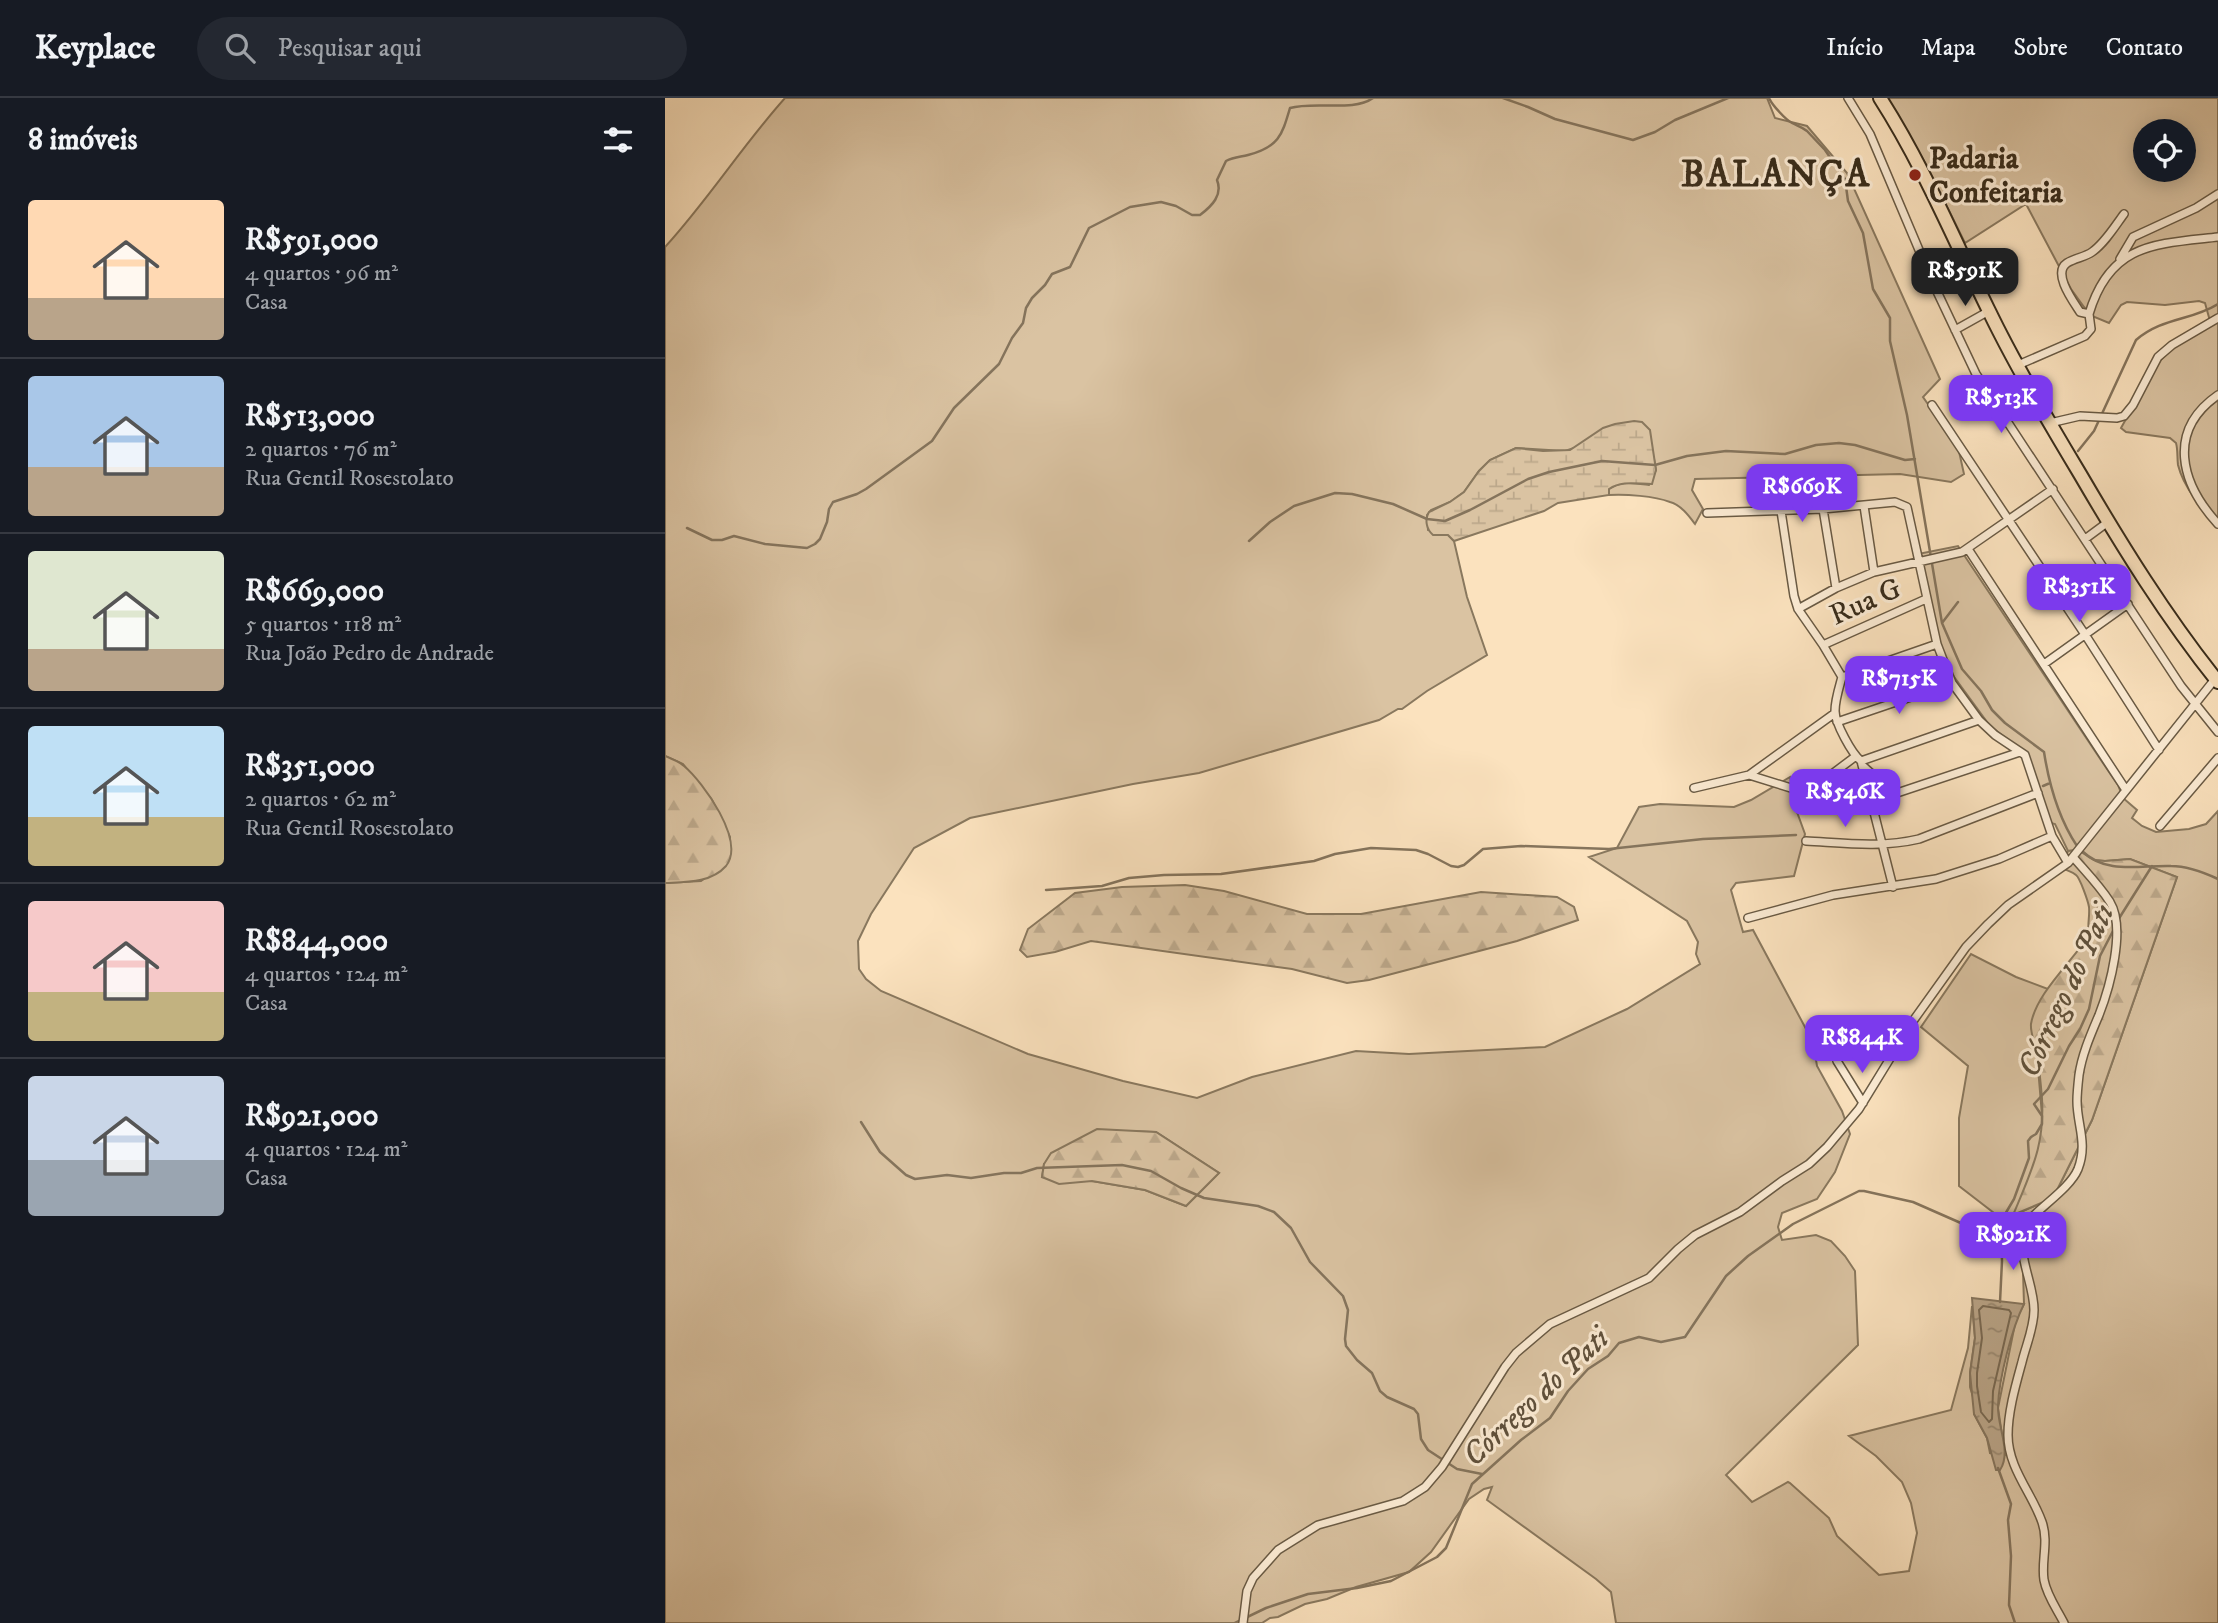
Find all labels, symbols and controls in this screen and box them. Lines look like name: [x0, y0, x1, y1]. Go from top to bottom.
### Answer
search box: [197, 17, 687, 80]
text: Keyplace: [35, 28, 155, 69]
icon: search: [221, 29, 259, 67]
text: Pesquisar aqui: [277, 32, 422, 65]
text: Início: [1826, 33, 1883, 63]
text: Mapa: [1921, 33, 1975, 63]
text: Sobre: [2013, 33, 2068, 63]
text: Contato: [2106, 33, 2183, 63]
map controls: [2133, 119, 2196, 182]
button: locate: [2133, 119, 2196, 182]
icon: filters: [599, 121, 637, 159]
text: 8 imóveis: [28, 122, 138, 159]
place label: Padaria Confeitaria: [1929, 141, 2064, 212]
district label: BALANÇA: [1681, 152, 1871, 199]
marker: Padaria Confeitaria: [1907, 167, 1923, 183]
text: R$591,000: [245, 222, 379, 259]
icon: home: [84, 228, 168, 312]
pin: R$591K: [1908, 248, 2022, 308]
text: R$591K: [1927, 256, 2003, 285]
text: 4 quartos · 96 m²: [245, 259, 398, 288]
text: Casa: [245, 288, 288, 317]
pin: R$513K: [1944, 376, 2058, 435]
text: R$513K: [1965, 383, 2037, 412]
text: R$513,000: [245, 398, 375, 435]
icon: home: [84, 404, 168, 488]
text: 2 quartos · 76 m²: [245, 435, 397, 464]
text: Rua Gentil Rosestolato: [245, 464, 454, 493]
pin: R$669K: [1745, 464, 1859, 524]
text: R$669K: [1762, 472, 1842, 501]
pin: R$351K: [2022, 564, 2136, 624]
street label: Rua G: [1824, 570, 1907, 634]
text: R$351K: [2043, 572, 2115, 601]
text: R$669,000: [245, 573, 384, 610]
icon: home: [84, 579, 168, 663]
text: 5 quartos · 118 m²: [245, 610, 401, 639]
text: Rua João Pedro de Andrade: [245, 639, 494, 668]
pin: R$715K: [1842, 656, 1956, 716]
text: R$715K: [1861, 664, 1937, 693]
text: R$351,000: [245, 748, 375, 785]
icon: home: [84, 754, 168, 838]
pin: R$546K: [1788, 770, 1902, 829]
text: R$546K: [1805, 777, 1885, 806]
text: 2 quartos · 62 m²: [245, 785, 396, 814]
text: Rua Gentil Rosestolato: [245, 814, 454, 843]
water label: Córrego do Pati: [2009, 896, 2125, 1084]
text: R$844,000: [245, 923, 388, 960]
icon: home: [84, 929, 168, 1013]
text: 4 quartos · 124 m²: [245, 960, 408, 989]
text: Casa: [245, 989, 288, 1018]
pin: R$844K: [1805, 1016, 1919, 1075]
text: R$844K: [1821, 1023, 1903, 1052]
text: R$921,000: [245, 1098, 379, 1135]
icon: home: [84, 1104, 168, 1188]
text: 4 quartos · 124 m²: [245, 1135, 408, 1164]
text: Casa: [245, 1164, 288, 1193]
pin: R$921K: [1956, 1212, 2070, 1272]
text: R$921K: [1975, 1220, 2051, 1249]
water label: Córrego do Pati: [1455, 1318, 1619, 1476]

